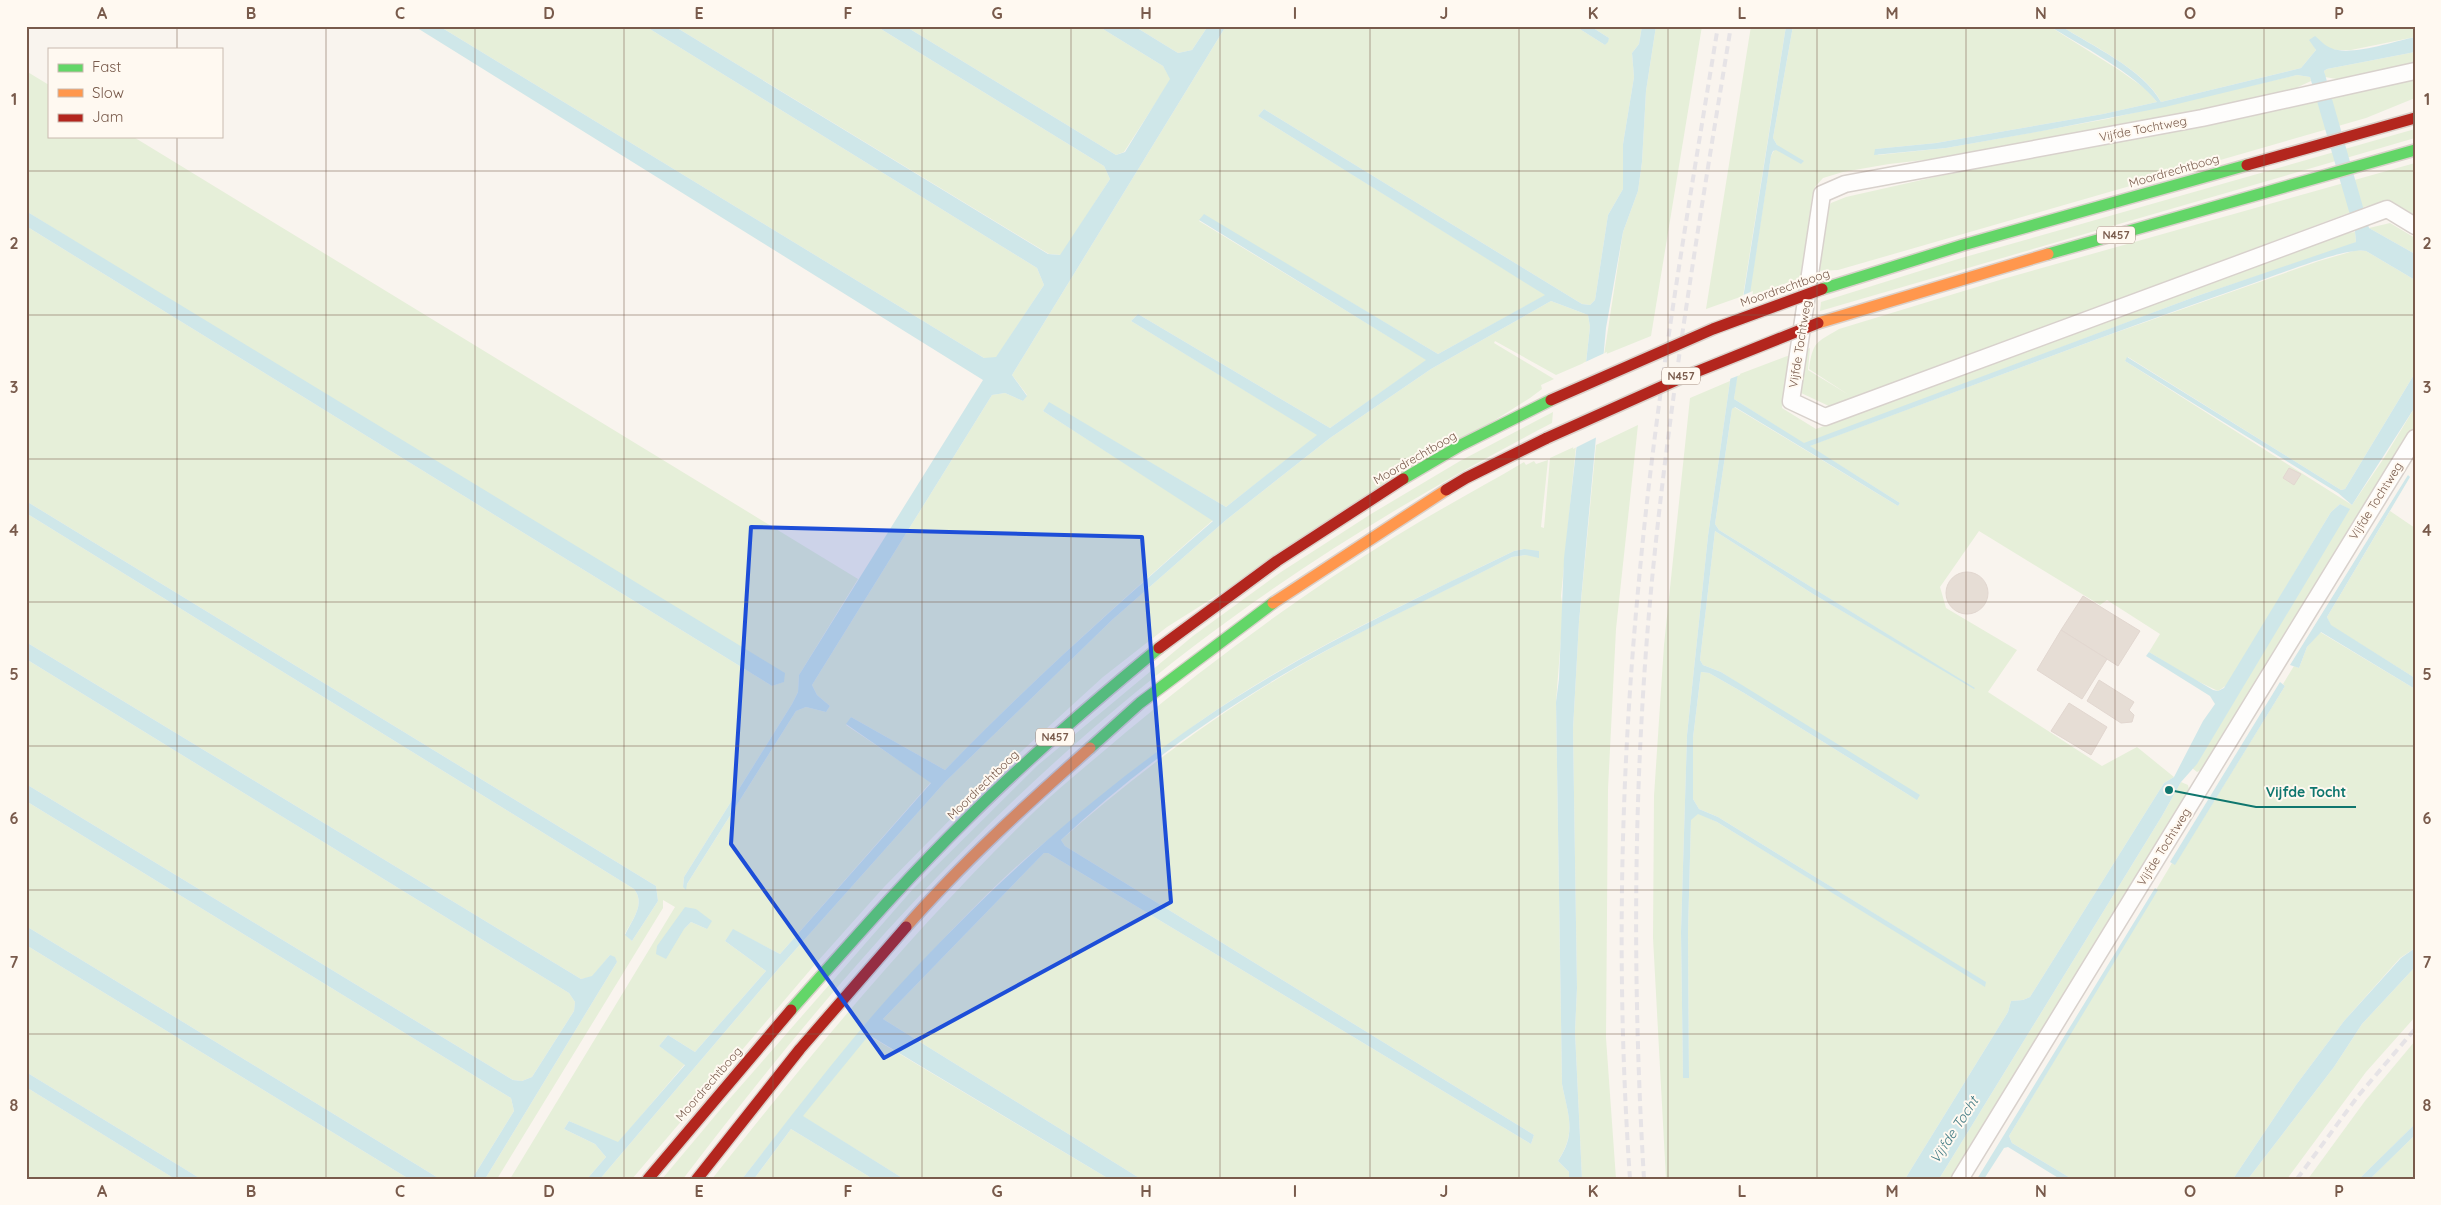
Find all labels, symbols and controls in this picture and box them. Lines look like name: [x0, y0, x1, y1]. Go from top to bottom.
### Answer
text: A: [97, 3, 108, 23]
text: B: [246, 3, 256, 23]
text: C: [395, 3, 405, 23]
text: D: [543, 3, 555, 23]
text: E: [694, 3, 704, 23]
text: F: [844, 3, 853, 23]
text: G: [991, 3, 1003, 23]
text: H: [1140, 3, 1152, 23]
text: I: [1293, 3, 1297, 23]
text: J: [1440, 3, 1448, 23]
text: K: [1588, 3, 1598, 23]
text: L: [1738, 3, 1747, 23]
text: M: [1885, 3, 1899, 23]
text: N: [2035, 3, 2047, 23]
text: O: [2184, 3, 2196, 23]
text: P: [2334, 3, 2344, 23]
legend: [48, 48, 222, 138]
text: Fast: [92, 57, 121, 76]
text: Slow: [92, 83, 124, 102]
text: 1: [11, 89, 17, 109]
text: 1: [2424, 89, 2430, 109]
text: Jam: [92, 107, 123, 126]
street label: Vijfde Tochtweg: [2098, 113, 2188, 144]
street label: Moordrechtboog: [2127, 150, 2221, 191]
road number: N457: [2097, 226, 2135, 244]
text: 2: [9, 233, 19, 253]
text: 2: [2422, 233, 2432, 253]
street label: Moordrechtboog: [1738, 265, 1832, 310]
street label: Vijfde Tochtweg: [1785, 299, 1814, 389]
road number: N457: [1662, 368, 1700, 384]
text: 3: [10, 377, 18, 397]
text: 3: [2423, 377, 2431, 397]
street label: Moordrechtboog: [1370, 428, 1459, 487]
street label: Vijfde Tochtweg: [2346, 459, 2405, 542]
text: 4: [9, 520, 19, 540]
text: 4: [2422, 520, 2432, 540]
text: 5: [9, 664, 19, 684]
text: 5: [2422, 664, 2432, 684]
road number: N457: [1036, 729, 1074, 746]
street label: Moordrechtboog: [944, 747, 1022, 823]
callout: Vijfde Tocht: [2256, 778, 2356, 807]
text: Vijfde Tocht: [2266, 783, 2346, 801]
street label: Vijfde Tochtweg: [2134, 805, 2193, 888]
text: 6: [10, 808, 19, 828]
text: 6: [2423, 808, 2432, 828]
text: 7: [10, 952, 19, 972]
text: 7: [2423, 952, 2432, 972]
street label: Moordrechtboog: [672, 1043, 745, 1124]
water label: Vijfde Tocht: [1926, 1091, 1983, 1167]
text: 8: [10, 1095, 19, 1115]
text: 8: [2423, 1095, 2432, 1115]
text: A: [97, 1181, 108, 1201]
text: B: [246, 1181, 256, 1201]
text: C: [395, 1181, 405, 1201]
text: D: [543, 1181, 555, 1201]
text: E: [694, 1181, 704, 1201]
text: F: [844, 1181, 853, 1201]
text: G: [991, 1181, 1003, 1201]
text: H: [1140, 1181, 1152, 1201]
text: I: [1293, 1181, 1297, 1201]
text: J: [1440, 1181, 1448, 1201]
text: K: [1588, 1181, 1598, 1201]
text: L: [1738, 1181, 1747, 1201]
text: M: [1885, 1181, 1899, 1201]
text: N: [2035, 1181, 2047, 1201]
text: O: [2184, 1181, 2196, 1201]
text: P: [2334, 1181, 2344, 1201]

